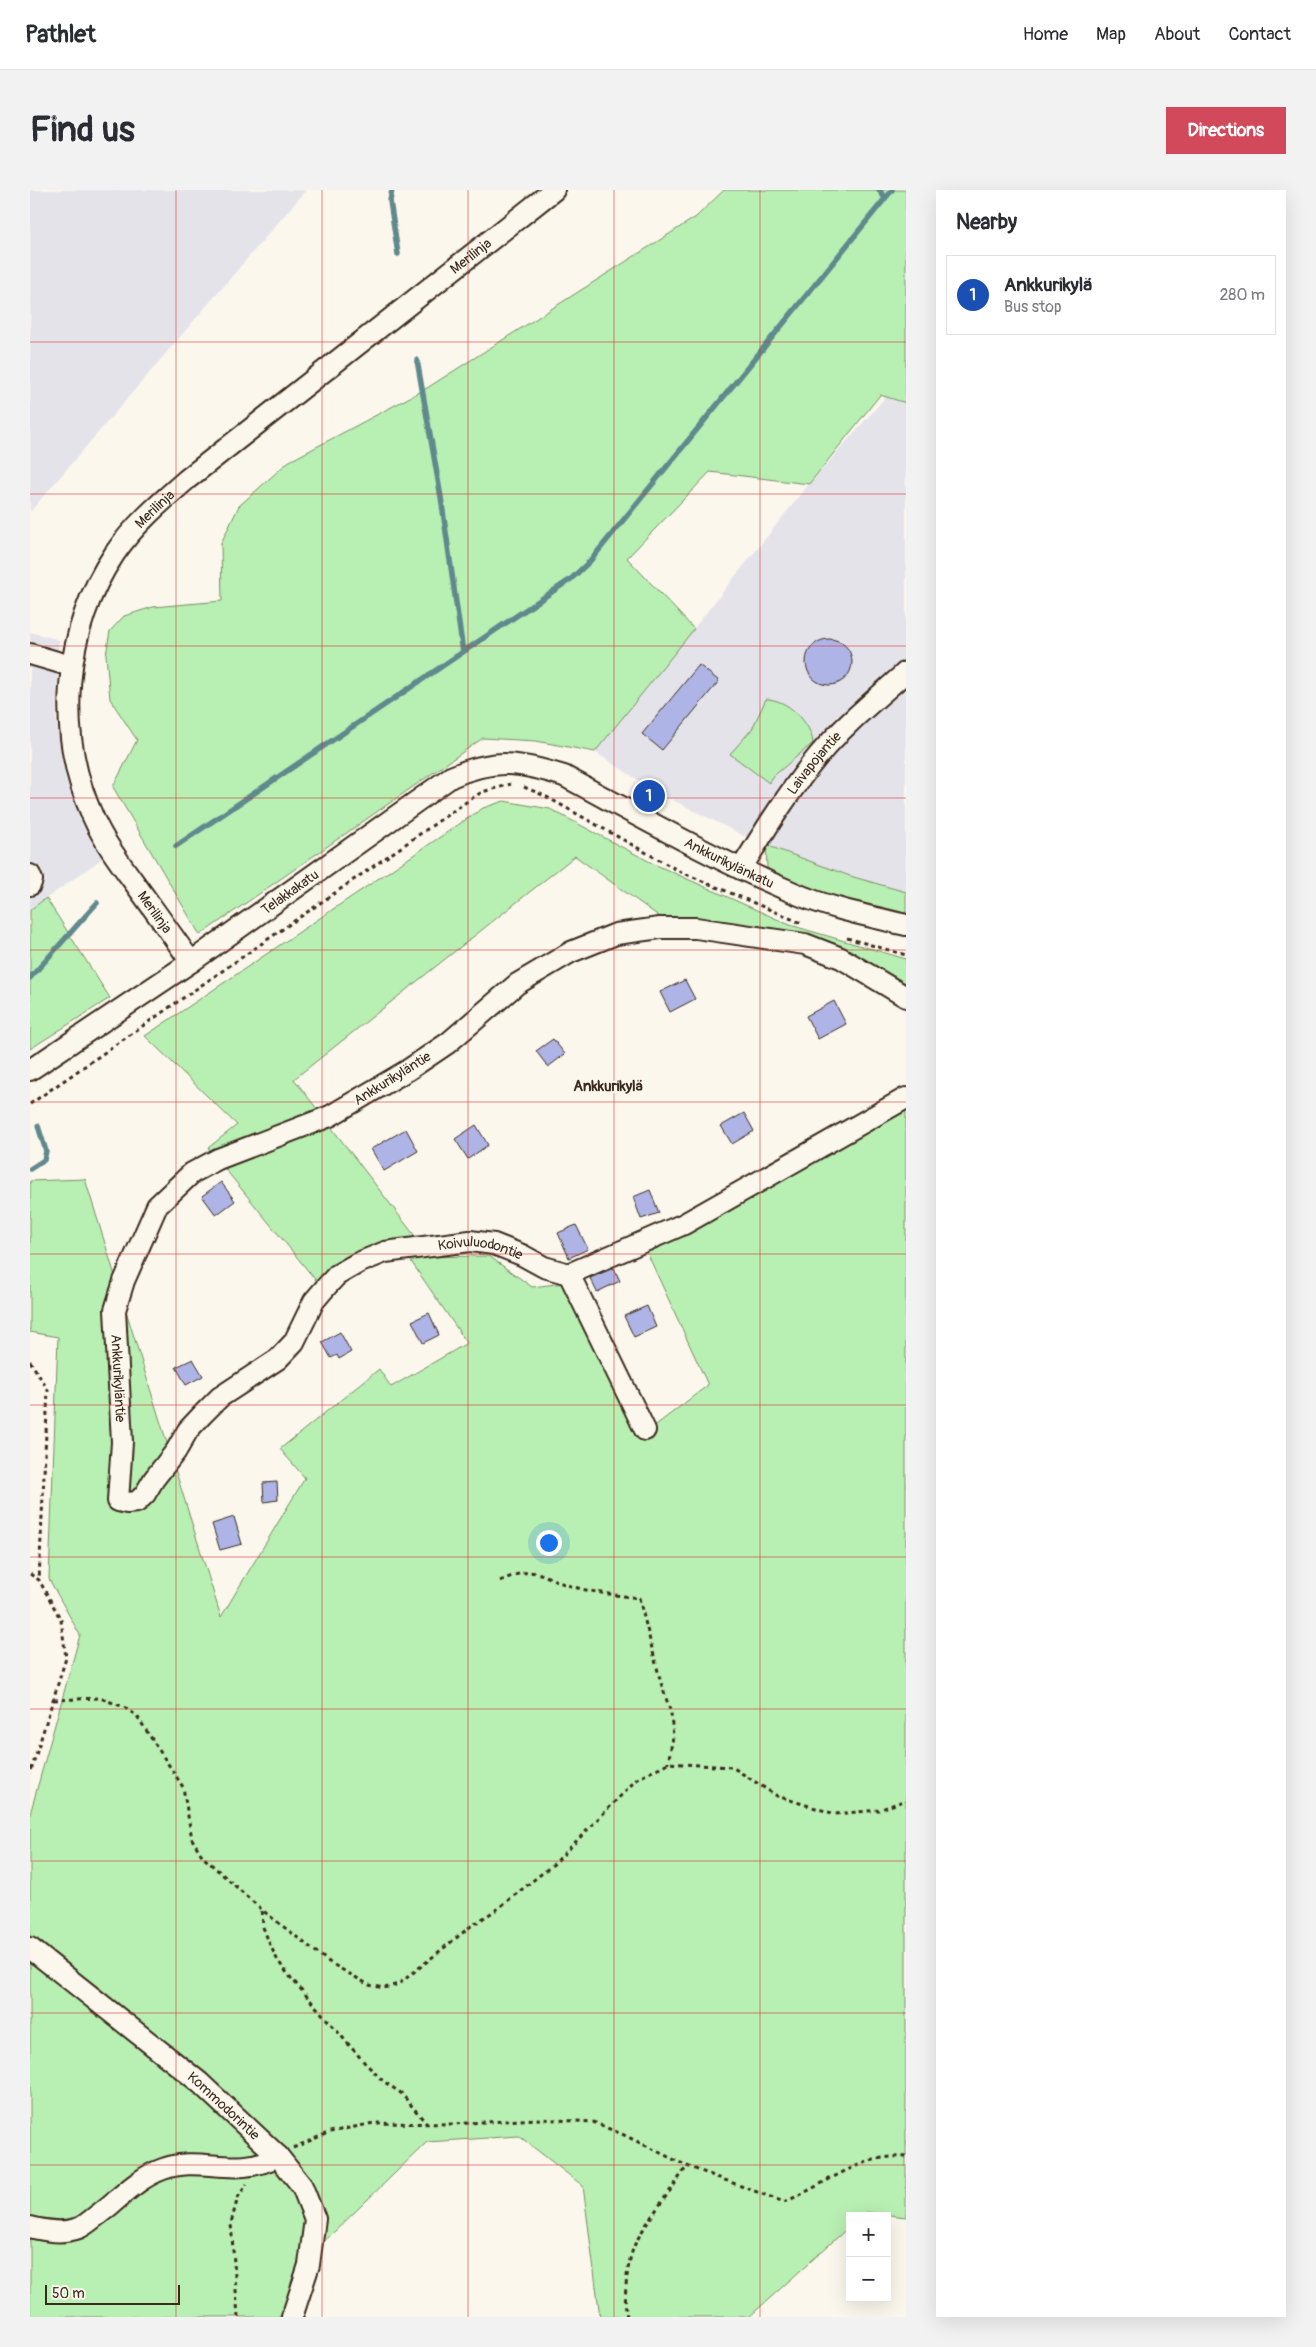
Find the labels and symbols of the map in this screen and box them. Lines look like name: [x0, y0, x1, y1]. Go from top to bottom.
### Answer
street label: Merilinja: [447, 235, 495, 278]
street label: Merilinja: [132, 486, 178, 532]
street label: Laivapojantie: [784, 728, 845, 798]
pin: 1: [633, 777, 665, 815]
street label: Ankkurikylänkatu: [681, 834, 777, 892]
street label: Telakkakatu: [258, 866, 322, 918]
street label: Merilinja: [134, 888, 176, 937]
street label: Ankkurikyläntie: [351, 1048, 434, 1109]
district label: Ankkurikylä: [573, 1077, 643, 1096]
street label: Koivuluodontie: [437, 1233, 525, 1264]
street label: Ankkurikyläntie: [107, 1334, 129, 1423]
your location: [536, 1530, 562, 1556]
street label: Kommodorintie: [184, 2068, 263, 2144]
scale bar: [45, 2282, 180, 2305]

